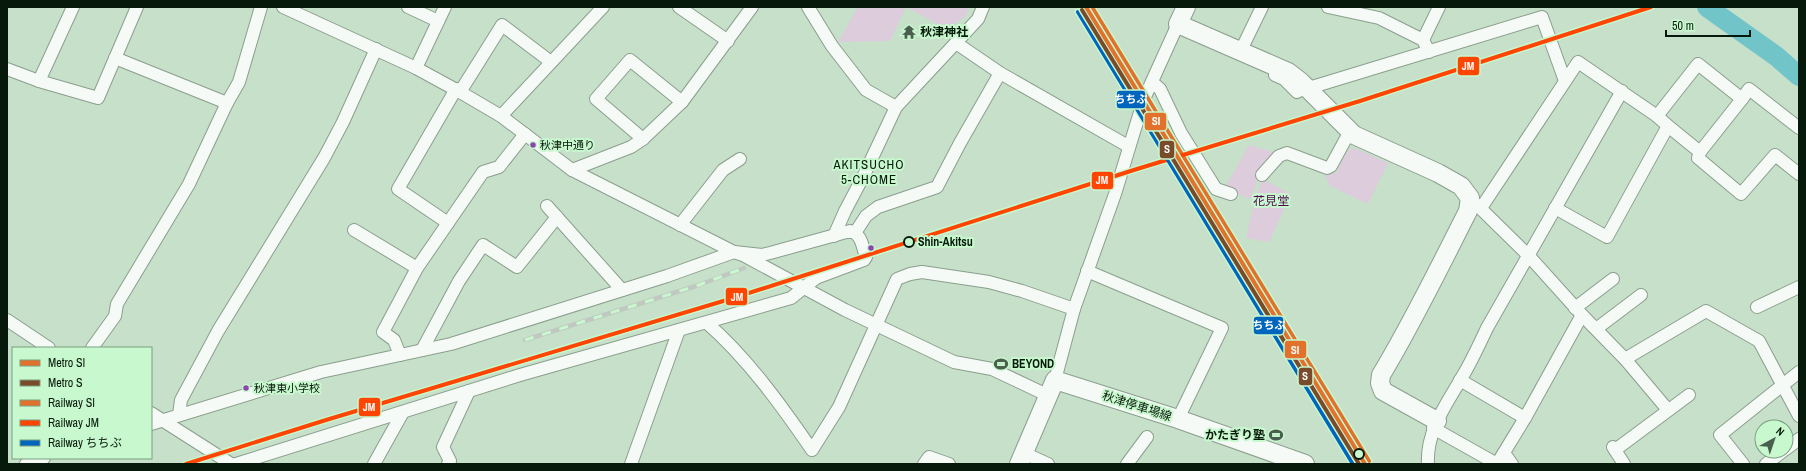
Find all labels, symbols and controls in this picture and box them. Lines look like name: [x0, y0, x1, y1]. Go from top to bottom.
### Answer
scale bar: [1666, 12, 1750, 38]
text: 50 m: [1672, 18, 1694, 34]
temple icon: 秋津神社: [901, 24, 917, 40]
place label: 秋津神社: [920, 24, 968, 40]
line badge: JM: [1457, 56, 1480, 76]
text: JM: [1462, 59, 1474, 73]
line badge: ちちぶ: [1116, 90, 1146, 109]
text: ちちぶ: [1115, 92, 1148, 106]
line badge: SI: [1144, 112, 1167, 131]
text: SI: [1152, 114, 1160, 128]
place label: 秋津中通り: [540, 138, 595, 152]
marker: 秋津中通り: [528, 140, 538, 150]
line badge: S: [1159, 140, 1175, 159]
text: S: [1164, 142, 1170, 156]
district label: AKITSUCHO 5-CHOME: [832, 156, 905, 188]
line badge: JM: [1091, 171, 1114, 190]
text: JM: [1096, 173, 1108, 187]
park label: 花見堂: [1253, 193, 1289, 209]
place label: Shin-Akitsu: [918, 234, 973, 250]
marker: Shin-Akitsu: [903, 236, 915, 248]
unlabelled marker: [866, 243, 876, 253]
line badge: JM: [725, 287, 748, 306]
text: JM: [731, 290, 743, 304]
line badge: ちちぶ: [1253, 316, 1284, 335]
text: ちちぶ: [1253, 318, 1286, 332]
line badge: SI: [1284, 340, 1307, 359]
text: SI: [1291, 343, 1299, 357]
legend: [12, 347, 152, 459]
text: Metro SI: [48, 355, 85, 371]
sports icon: BEYOND: [993, 356, 1009, 372]
place label: BEYOND: [1012, 356, 1054, 372]
line badge: S: [1298, 367, 1313, 386]
text: S: [1302, 369, 1308, 383]
text: Metro S: [48, 375, 83, 391]
place label: 秋津東小学校: [254, 381, 320, 395]
marker: 秋津東小学校: [241, 383, 251, 393]
street label: 秋津停車場線: [1100, 387, 1174, 425]
text: Railway SI: [48, 395, 95, 411]
line badge: JM: [358, 397, 381, 417]
text: JM: [363, 400, 375, 414]
text: Railway JM: [48, 415, 99, 431]
north arrow: [1754, 419, 1794, 459]
text: N: [1773, 424, 1787, 439]
place label: かたぎり塾: [1205, 427, 1265, 443]
sports icon: かたぎり塾: [1268, 427, 1284, 443]
text: Railway ちちぶ: [48, 435, 122, 451]
unlabelled marker: [1353, 448, 1365, 460]

